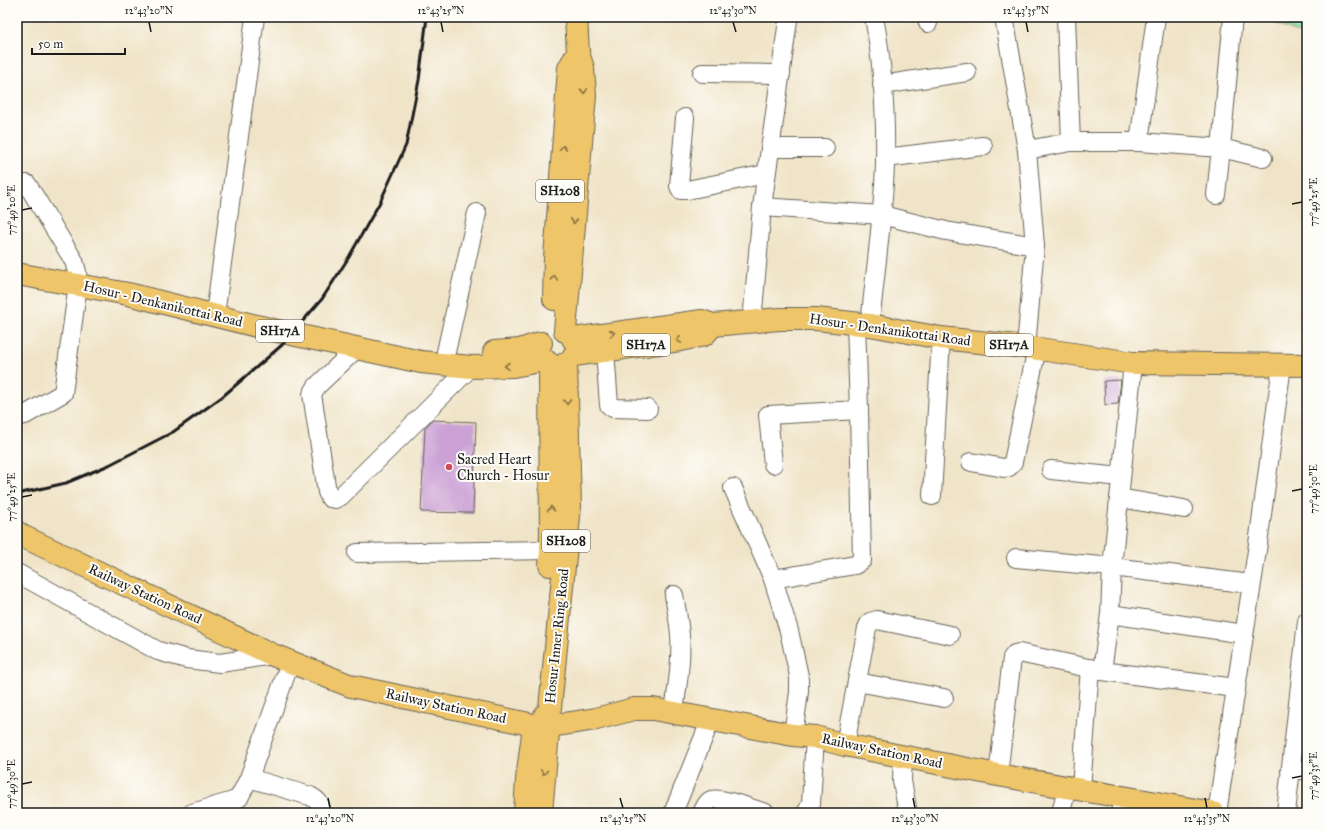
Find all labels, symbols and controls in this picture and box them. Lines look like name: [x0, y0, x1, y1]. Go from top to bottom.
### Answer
text: 12°43'20"N: [125, 5, 174, 17]
text: 12°43'25"N: [417, 5, 465, 17]
text: 12°43'30"N: [709, 5, 757, 17]
text: 12°43'35"N: [1003, 5, 1050, 17]
scale bar: [32, 30, 125, 56]
text: 50 m: [38, 37, 63, 51]
one-way arrow: [580, 88, 588, 94]
one-way arrow: [559, 145, 568, 151]
text: 77°49'25"E: [1308, 177, 1320, 227]
road number: SH208: [536, 180, 584, 202]
text: 77°49'20"E: [6, 185, 18, 235]
one-way arrow: [570, 218, 579, 224]
one-way arrow: [550, 275, 558, 281]
street label: Hosur - Denkanikottai Road: [82, 277, 244, 331]
street label: Hosur - Denkanikottai Road: [808, 310, 972, 350]
road number: SH17A: [256, 320, 304, 342]
one-way arrow: [608, 329, 615, 338]
road number: SH17A: [622, 334, 670, 356]
road number: SH17A: [985, 334, 1033, 356]
one-way arrow: [675, 335, 682, 344]
one-way arrow: [504, 362, 510, 370]
one-way arrow: [563, 399, 571, 405]
place label: Sacred Heart Church - Hosur: [457, 451, 550, 484]
marker: Sacred Heart Church - Hosur: [444, 462, 454, 472]
text: 77°49'30"E: [1308, 464, 1320, 514]
text: 77°49'25"E: [6, 472, 18, 522]
one-way arrow: [547, 506, 555, 512]
road number: SH208: [542, 530, 590, 552]
street label: Railway Station Road: [86, 560, 204, 628]
street label: Hosur Inner Ring Road: [541, 568, 573, 704]
street label: Railway Station Road: [384, 685, 508, 727]
street label: Railway Station Road: [820, 730, 944, 772]
text: 77°49'35"E: [1308, 752, 1320, 800]
text: 77°49'30"E: [6, 759, 18, 809]
one-way arrow: [540, 769, 549, 775]
text: 12°43'20"N: [306, 813, 355, 825]
text: 12°43'25"N: [599, 813, 647, 825]
text: 12°43'30"N: [891, 813, 939, 825]
text: 12°43'35"N: [1184, 813, 1231, 825]

